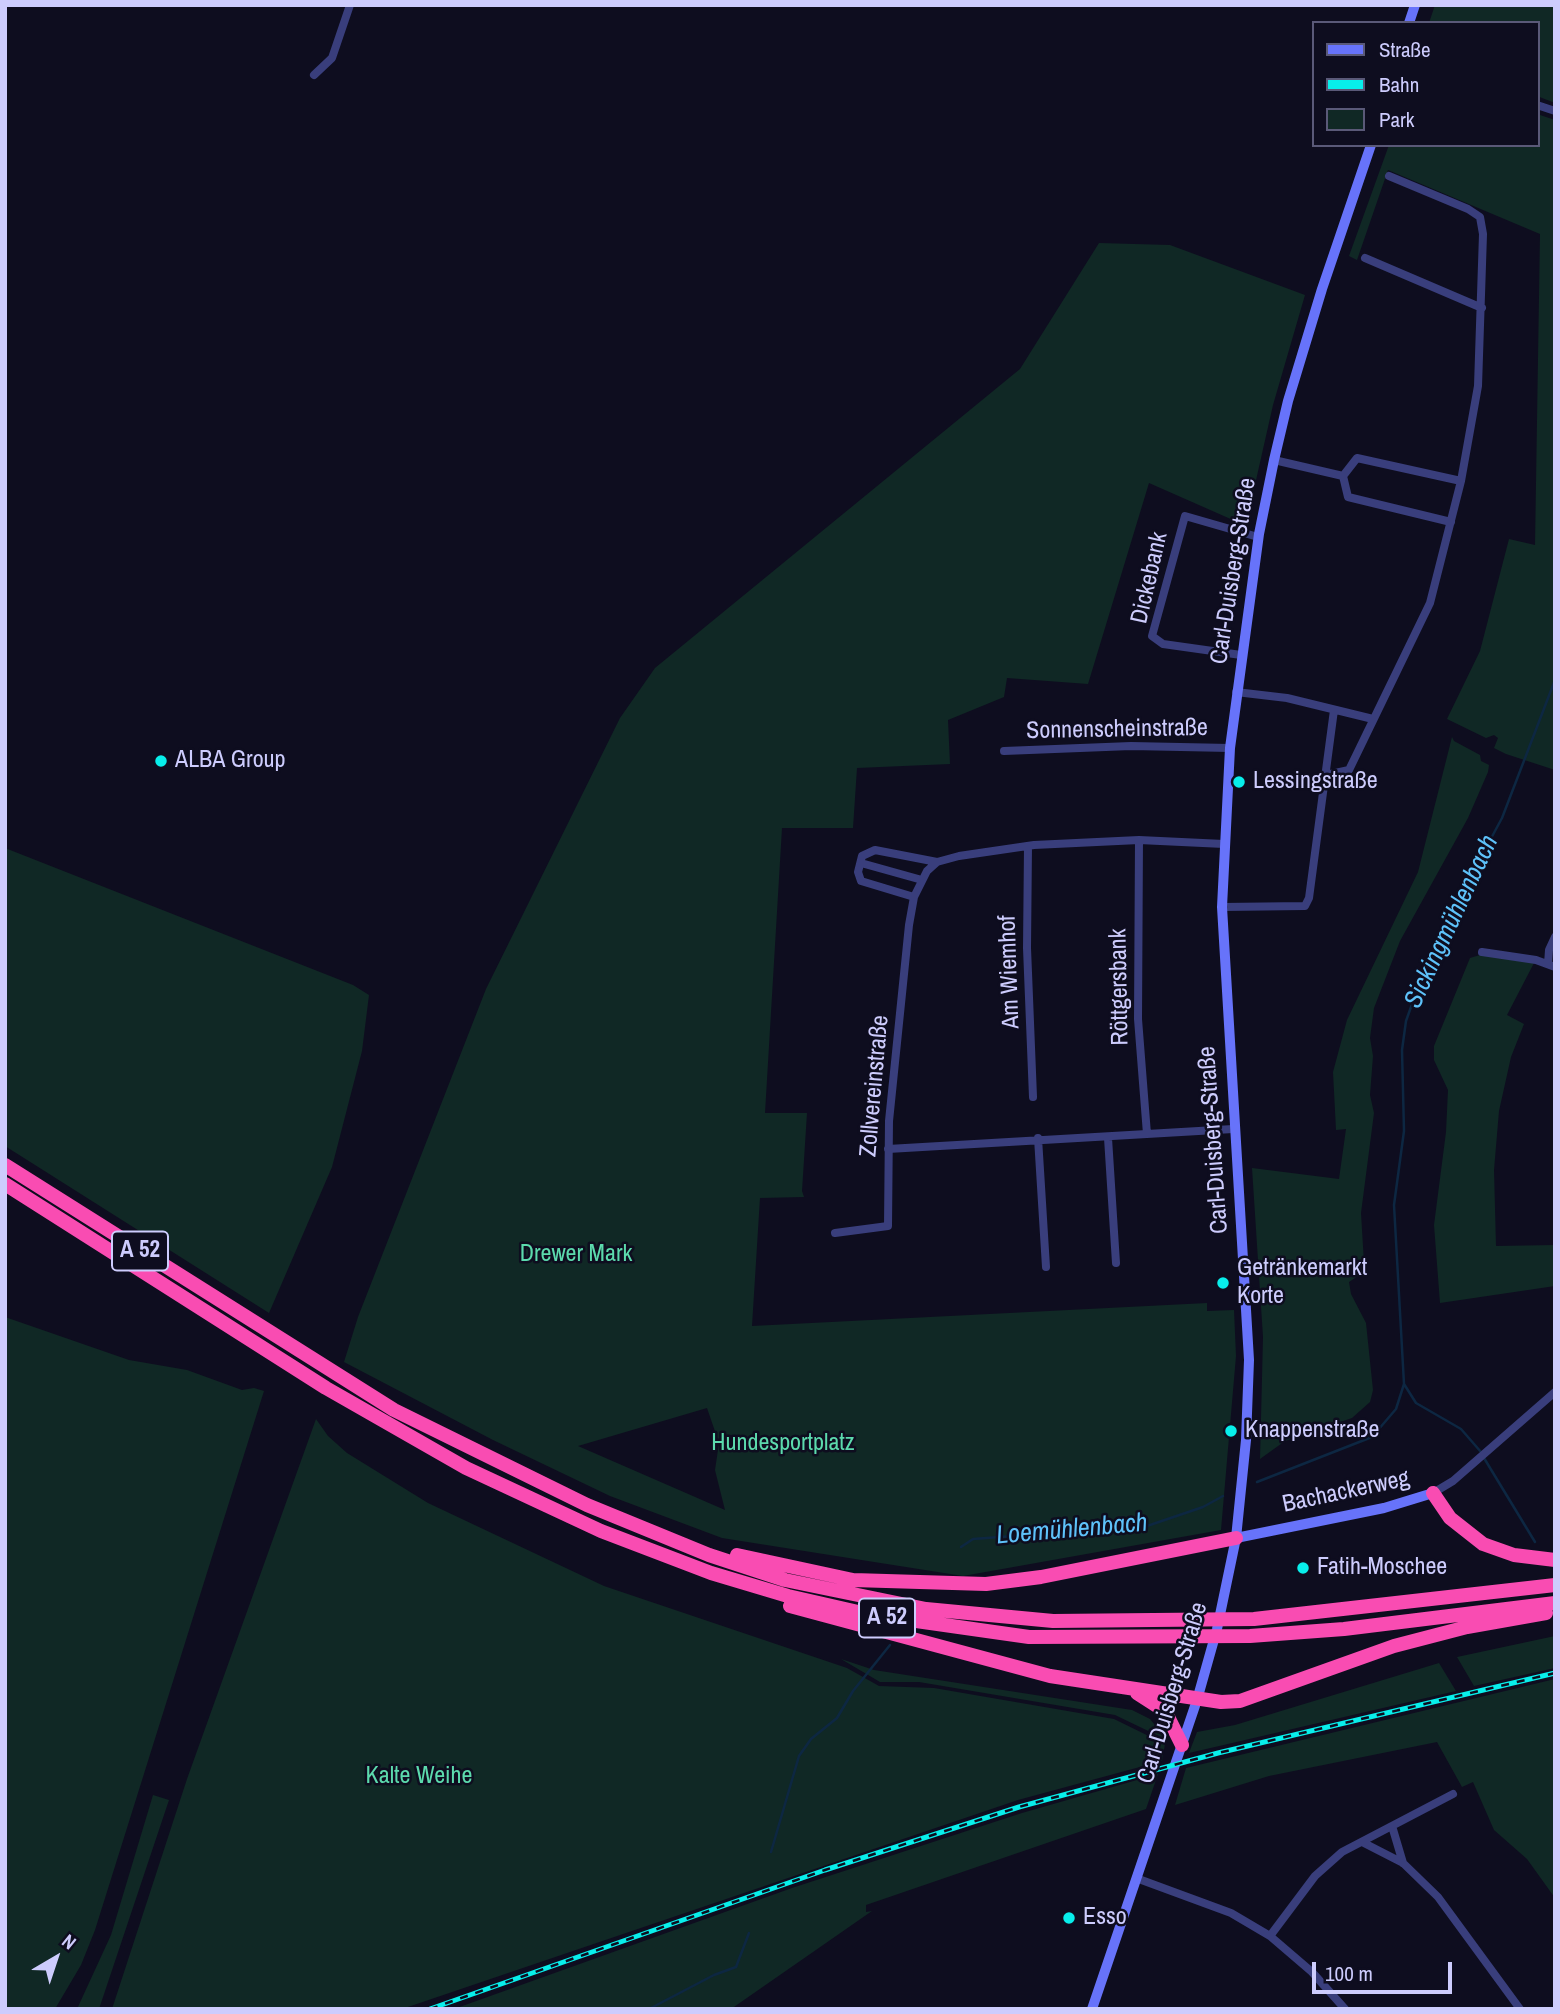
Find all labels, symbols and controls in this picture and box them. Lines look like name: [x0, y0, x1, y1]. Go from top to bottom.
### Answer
legend: [1312, 21, 1539, 147]
text: Straße: [1379, 35, 1431, 64]
text: Bahn: [1379, 70, 1419, 99]
text: Park: [1379, 105, 1414, 134]
street label: Carl-Duisberg-Straße: [1205, 476, 1263, 666]
street label: Dickebank: [1126, 529, 1174, 627]
street label: Sonnenscheinstraße: [1026, 714, 1208, 746]
place label: ALBA Group: [175, 747, 285, 775]
marker: ALBA Group: [153, 753, 169, 769]
place label: Lessingstraße: [1253, 768, 1378, 796]
marker: Lessingstraße: [1231, 774, 1247, 790]
water label: Sickingmühlenbach: [1398, 831, 1506, 1013]
street label: Am Wiemhof: [994, 915, 1026, 1029]
street label: Röttgersbank: [1105, 928, 1135, 1046]
street label: Zollvereinstraße: [854, 1014, 896, 1158]
street label: Carl-Duisberg-Straße: [1193, 1045, 1235, 1235]
road number: A 52: [112, 1232, 168, 1270]
park label: Drewer Mark: [520, 1241, 632, 1269]
place label: Getränkemarkt Korte: [1237, 1255, 1367, 1311]
marker: Getränkemarkt Korte: [1215, 1275, 1231, 1291]
place label: Knappenstraße: [1245, 1417, 1380, 1445]
marker: Knappenstraße: [1223, 1423, 1239, 1439]
park label: Hundesportplatz: [711, 1430, 855, 1458]
street label: Bachackerweg: [1280, 1464, 1412, 1520]
water label: Loemühlenbach: [995, 1508, 1149, 1552]
place label: Fatih-Moschee: [1317, 1554, 1447, 1582]
marker: Fatih-Moschee: [1295, 1560, 1311, 1576]
road number: A 52: [859, 1598, 915, 1638]
street label: Carl-Duisberg-Straße: [1132, 1599, 1214, 1787]
park label: Kalte Weihe: [366, 1763, 472, 1791]
place label: Esso: [1083, 1904, 1127, 1932]
marker: Esso: [1061, 1910, 1077, 1926]
north arrow: [21, 1923, 91, 1993]
text: N: [57, 1928, 82, 1955]
scale bar: [1315, 1948, 1455, 1992]
text: 100 m: [1325, 1959, 1373, 1988]

